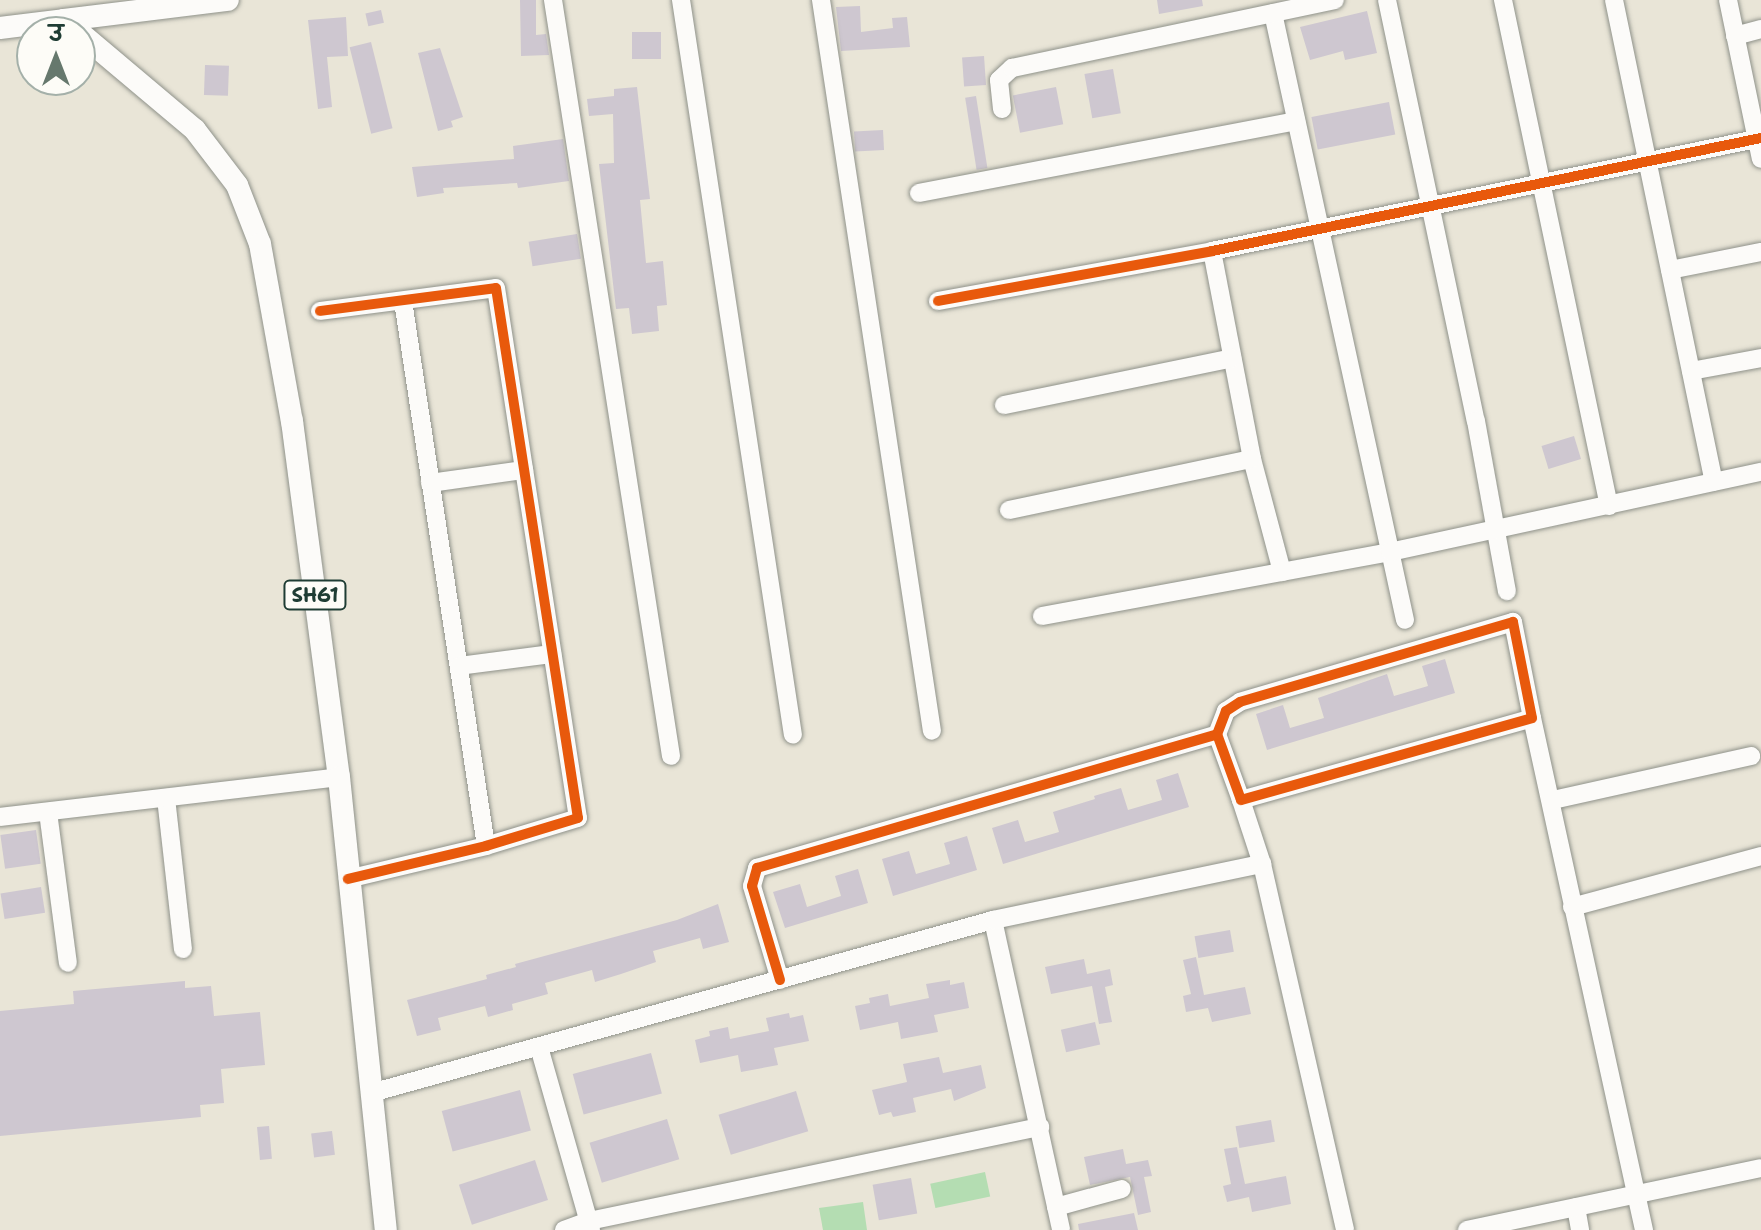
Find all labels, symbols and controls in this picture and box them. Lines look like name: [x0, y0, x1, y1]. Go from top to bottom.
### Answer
north arrow: [16, 16, 96, 96]
text: उ: [49, 19, 63, 48]
road number: SH61: [283, 579, 347, 611]

